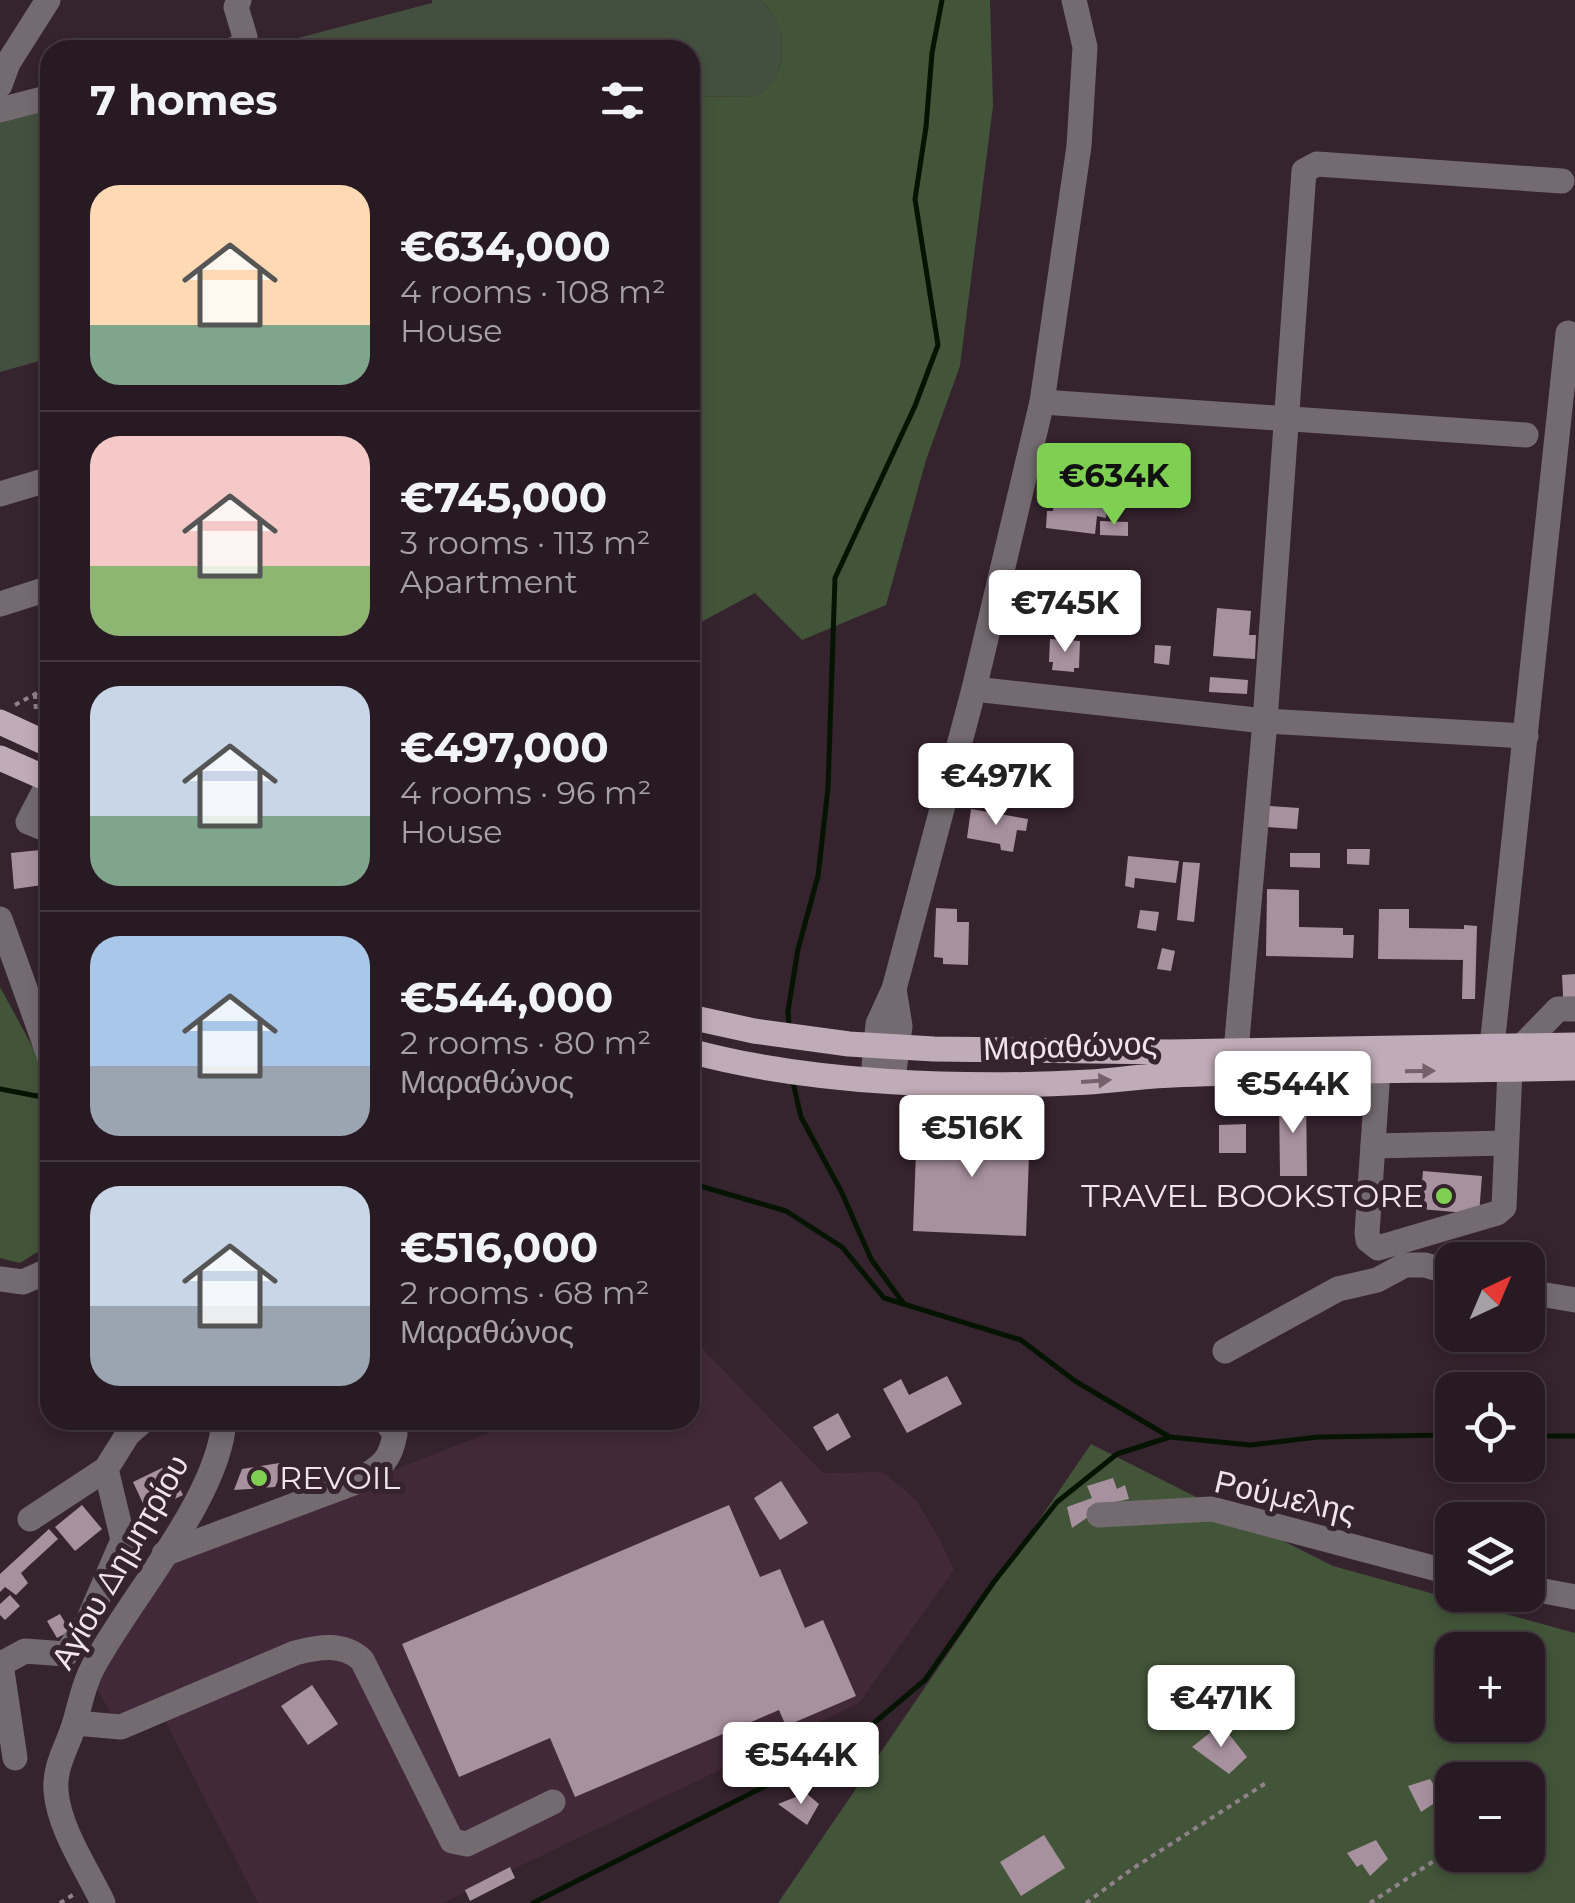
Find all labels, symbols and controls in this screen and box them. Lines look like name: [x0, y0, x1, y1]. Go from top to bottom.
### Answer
icon: filters: [595, 73, 650, 128]
text: 7 homes: [90, 74, 278, 126]
text: €634,000: [400, 220, 611, 272]
icon: home: [170, 225, 290, 345]
text: 4 rooms · 108 m²: [400, 272, 666, 311]
text: House: [400, 311, 503, 350]
pin: €634K: [1044, 443, 1184, 528]
text: €634K: [1059, 456, 1169, 495]
text: €745,000: [400, 471, 607, 523]
icon: home: [170, 476, 290, 596]
text: 3 rooms · 113 m²: [400, 523, 651, 562]
text: Apartment: [400, 562, 578, 601]
pin: €745K: [995, 570, 1135, 655]
text: €745K: [1011, 583, 1119, 622]
text: €497,000: [400, 721, 609, 773]
icon: home: [170, 726, 290, 846]
pin: €497K: [926, 743, 1066, 828]
text: €497K: [940, 756, 1052, 795]
text: 4 rooms · 96 m²: [400, 773, 652, 812]
text: House: [400, 812, 503, 851]
text: €544,000: [400, 971, 613, 1023]
icon: home: [170, 976, 290, 1096]
text: 2 rooms · 80 m²: [400, 1023, 651, 1062]
street label: Μαραθώνος: [982, 1023, 1158, 1068]
pin: €544K: [1223, 1051, 1363, 1136]
text: Μαραθώνος: [400, 1062, 574, 1101]
one-way arrow: [1405, 1062, 1437, 1078]
text: €544K: [1237, 1064, 1349, 1103]
one-way arrow: [1080, 1073, 1112, 1089]
pin: €516K: [902, 1095, 1042, 1180]
text: €516K: [921, 1108, 1023, 1147]
place label: TRAVEL BOOKSTORE: [1081, 1176, 1424, 1215]
marker: TRAVEL BOOKSTORE: [1433, 1185, 1455, 1207]
text: €516,000: [400, 1221, 598, 1273]
icon: home: [170, 1226, 290, 1346]
north arrow: [1435, 1242, 1545, 1352]
map controls: [1435, 1242, 1545, 1872]
text: 2 rooms · 68 m²: [400, 1273, 650, 1312]
text: Μαραθώνος: [400, 1312, 574, 1351]
button: locate: [1435, 1372, 1545, 1482]
street label: Αγίου Δημητρίου: [42, 1448, 197, 1676]
place label: REVOIL: [279, 1458, 400, 1497]
street label: Ρούμελης: [1211, 1461, 1359, 1532]
marker: REVOIL: [248, 1467, 270, 1489]
button: layers: [1435, 1502, 1545, 1612]
button: +: [1435, 1632, 1545, 1742]
pin: €471K: [1151, 1665, 1291, 1750]
text: €471K: [1170, 1678, 1272, 1717]
pin: €544K: [731, 1722, 871, 1807]
text: €544K: [745, 1735, 857, 1774]
button: −: [1435, 1762, 1545, 1872]

